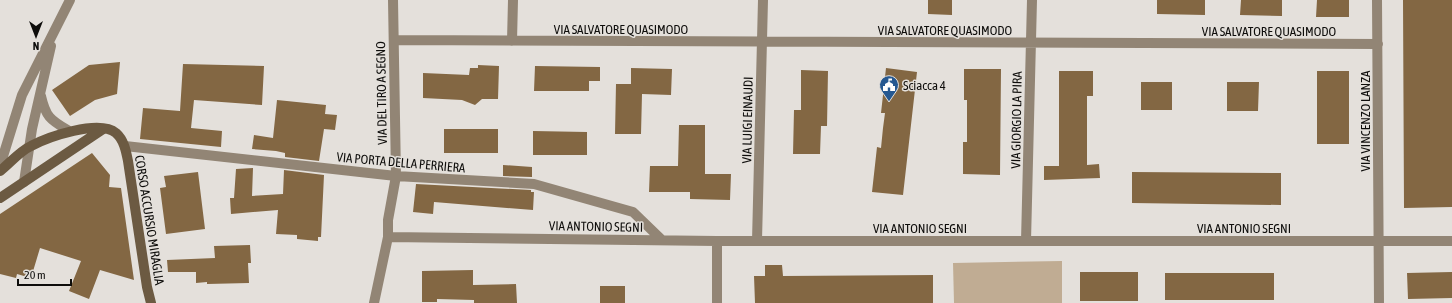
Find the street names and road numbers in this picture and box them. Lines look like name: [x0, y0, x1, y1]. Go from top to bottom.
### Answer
street label: VIA SALVATORE QUASIMODO: [554, 22, 689, 37]
street label: VIA SALVATORE QUASIMODO: [878, 23, 1013, 38]
street label: VIA SALVATORE QUASIMODO: [1202, 24, 1337, 39]
street label: VIA DEL TIRO A SEGNO: [373, 41, 390, 145]
street label: VIA VINCENZO LANZA: [1358, 70, 1373, 171]
street label: VIA GIORGIO LA PIRA: [1008, 71, 1025, 169]
street label: VIA LUIGI EINAUDI: [739, 76, 756, 164]
street label: VIA PORTA DELLA PERRIERA: [336, 149, 467, 176]
street label: CORSO ACCURSIO MIRAGLIA: [132, 154, 167, 287]
street label: VIA ANTONIO SEGNI: [549, 218, 643, 235]
street label: VIA ANTONIO SEGNI: [873, 221, 967, 236]
street label: VIA ANTONIO SEGNI: [1197, 221, 1291, 236]

